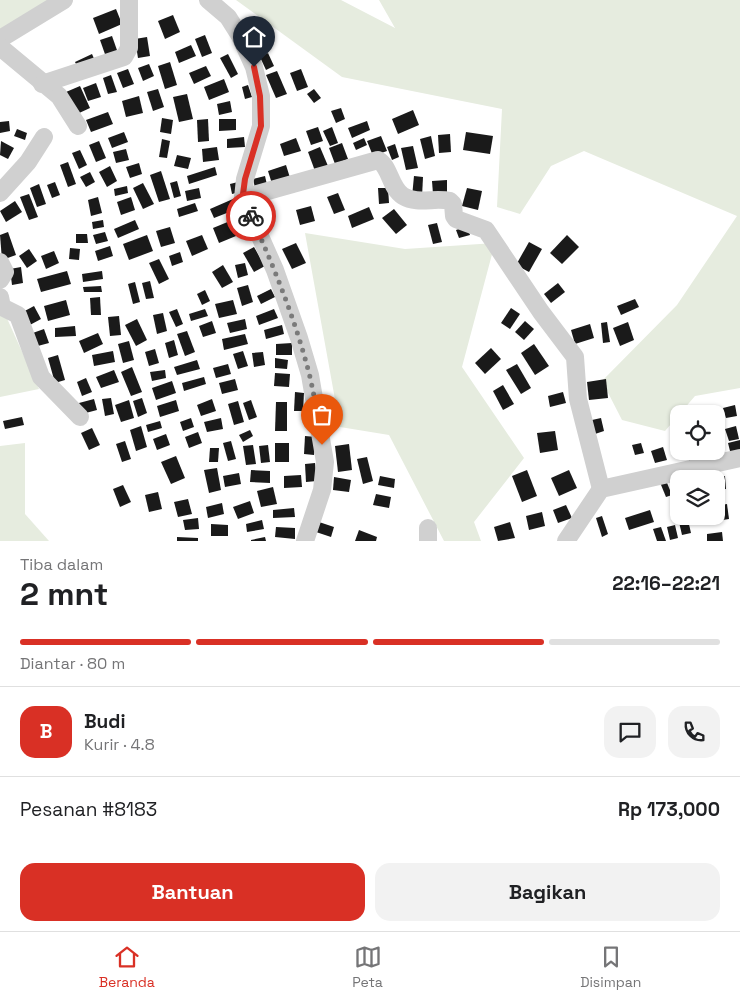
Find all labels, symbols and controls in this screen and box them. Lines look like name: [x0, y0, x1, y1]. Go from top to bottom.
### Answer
pin: [233, 16, 275, 67]
icon: home: [240, 23, 268, 51]
courier: [226, 191, 276, 241]
icon: bike: [237, 202, 265, 230]
pin: [301, 394, 343, 445]
icon: bag: [308, 401, 336, 429]
map controls: [670, 405, 725, 525]
button: locate: [670, 405, 725, 460]
button: layers: [670, 470, 725, 525]
text: Tiba dalam: [20, 554, 103, 575]
text: 22:16–22:21: [612, 571, 720, 596]
text: 2 mnt: [20, 574, 108, 614]
text: Diantar · 80 m: [20, 653, 125, 674]
button: chat: [604, 706, 656, 758]
button: phone: [668, 706, 720, 758]
text: Budi: [84, 709, 126, 734]
text: B: [40, 719, 52, 744]
text: Kurir · 4.8: [84, 734, 155, 755]
text: Pesanan #8183: [20, 797, 157, 822]
text: Rp 173,000: [618, 797, 720, 822]
button: Bantuan: [20, 863, 365, 921]
button: Bagikan: [375, 863, 720, 921]
tab: Beranda: [99, 943, 155, 991]
tab: Peta: [352, 943, 383, 991]
tab: Disimpan: [580, 943, 641, 991]

